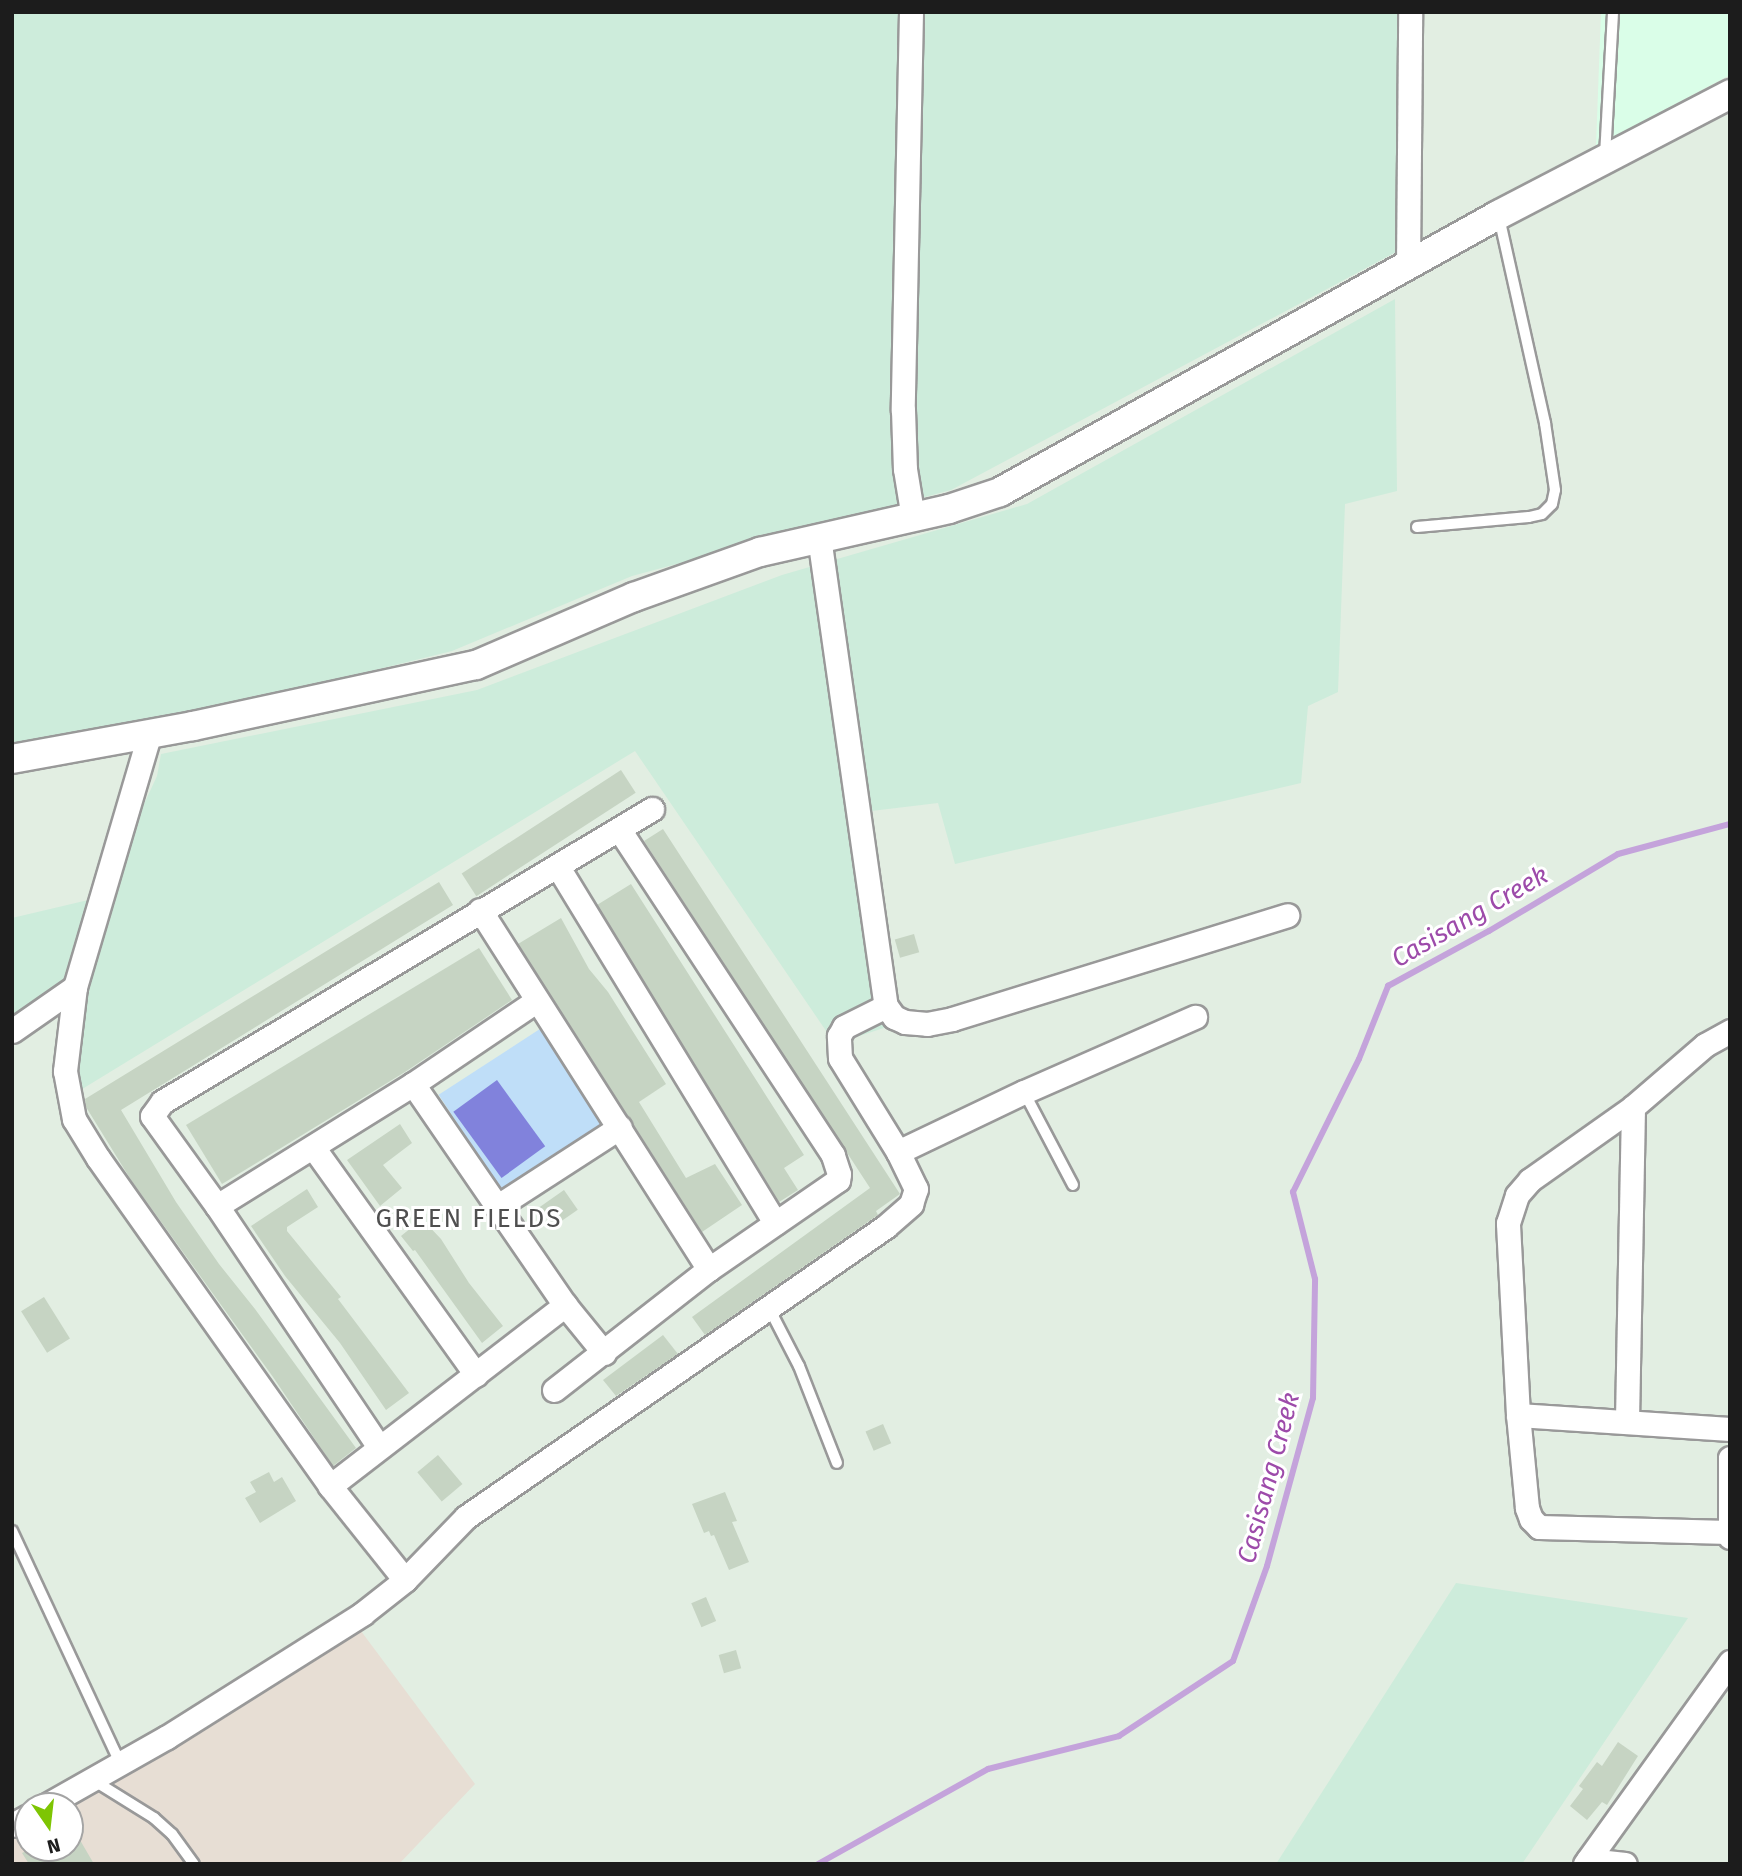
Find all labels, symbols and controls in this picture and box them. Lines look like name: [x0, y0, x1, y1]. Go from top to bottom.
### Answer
water label: Casisang Creek: [1386, 860, 1554, 974]
district label: GREEN FIELDS: [377, 1203, 561, 1235]
water label: Casisang Creek: [1231, 1389, 1307, 1567]
north arrow: [14, 1792, 84, 1862]
text: N: [45, 1833, 63, 1859]

